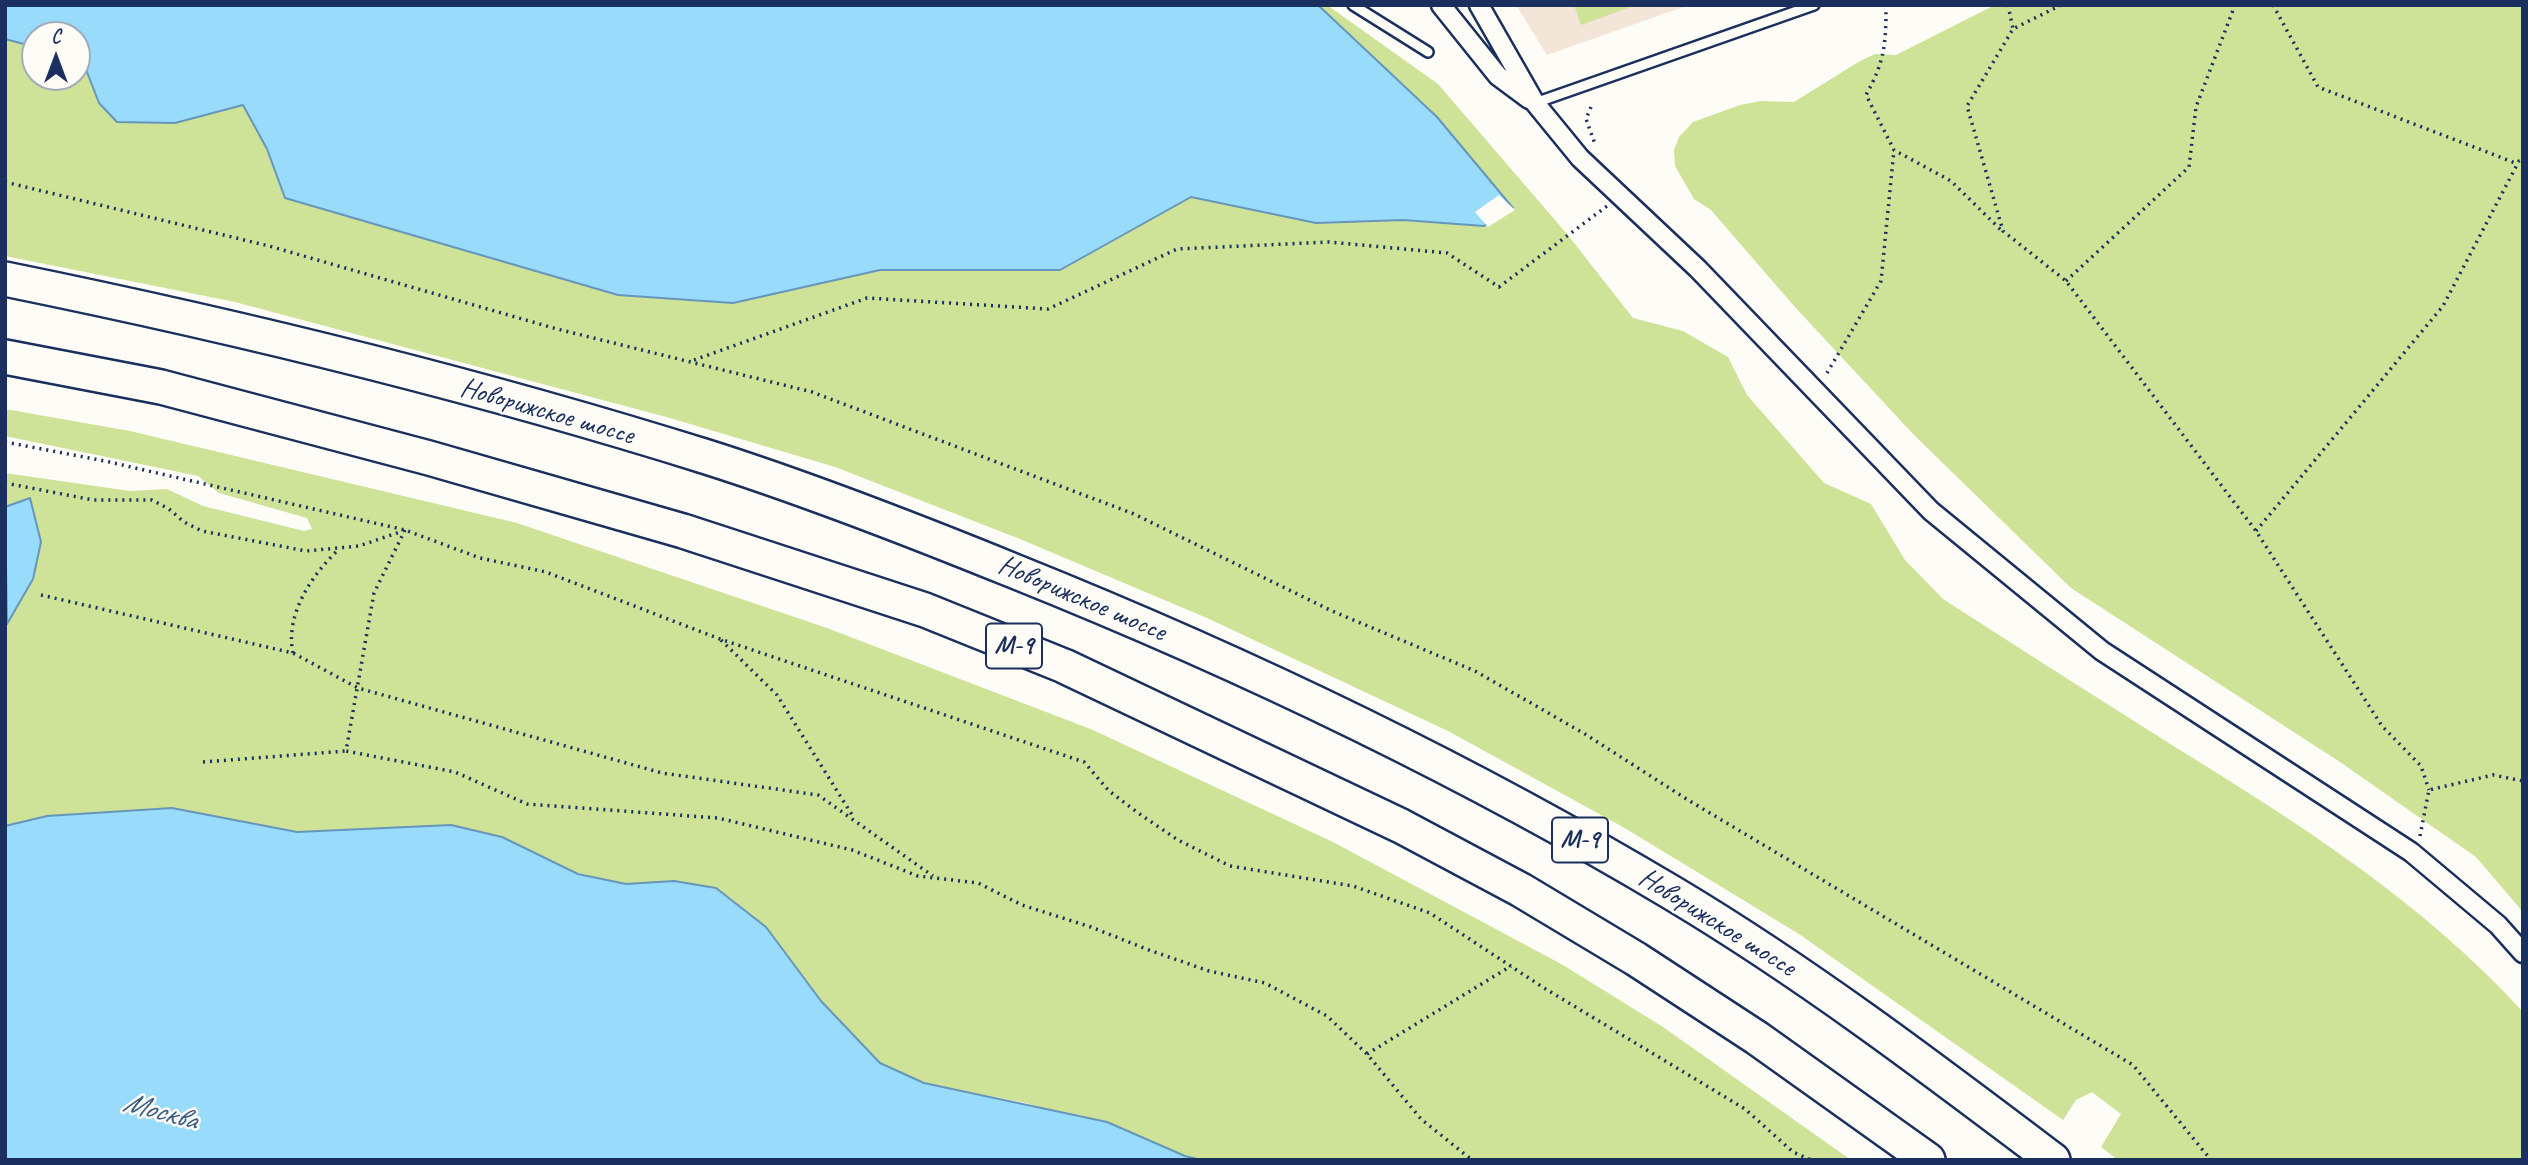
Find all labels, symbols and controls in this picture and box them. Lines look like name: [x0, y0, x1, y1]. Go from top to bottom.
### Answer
north arrow: [21, 21, 91, 91]
text: С: [51, 25, 61, 49]
street label: Новорижское шоссе: [456, 371, 638, 453]
street label: Новорижское шоссе: [993, 549, 1171, 649]
road number: М-9: [986, 624, 1042, 668]
road number: М-9: [1552, 818, 1608, 862]
street label: Новорижское шоссе: [1632, 861, 1802, 985]
water label: Москва: [119, 1085, 201, 1139]

